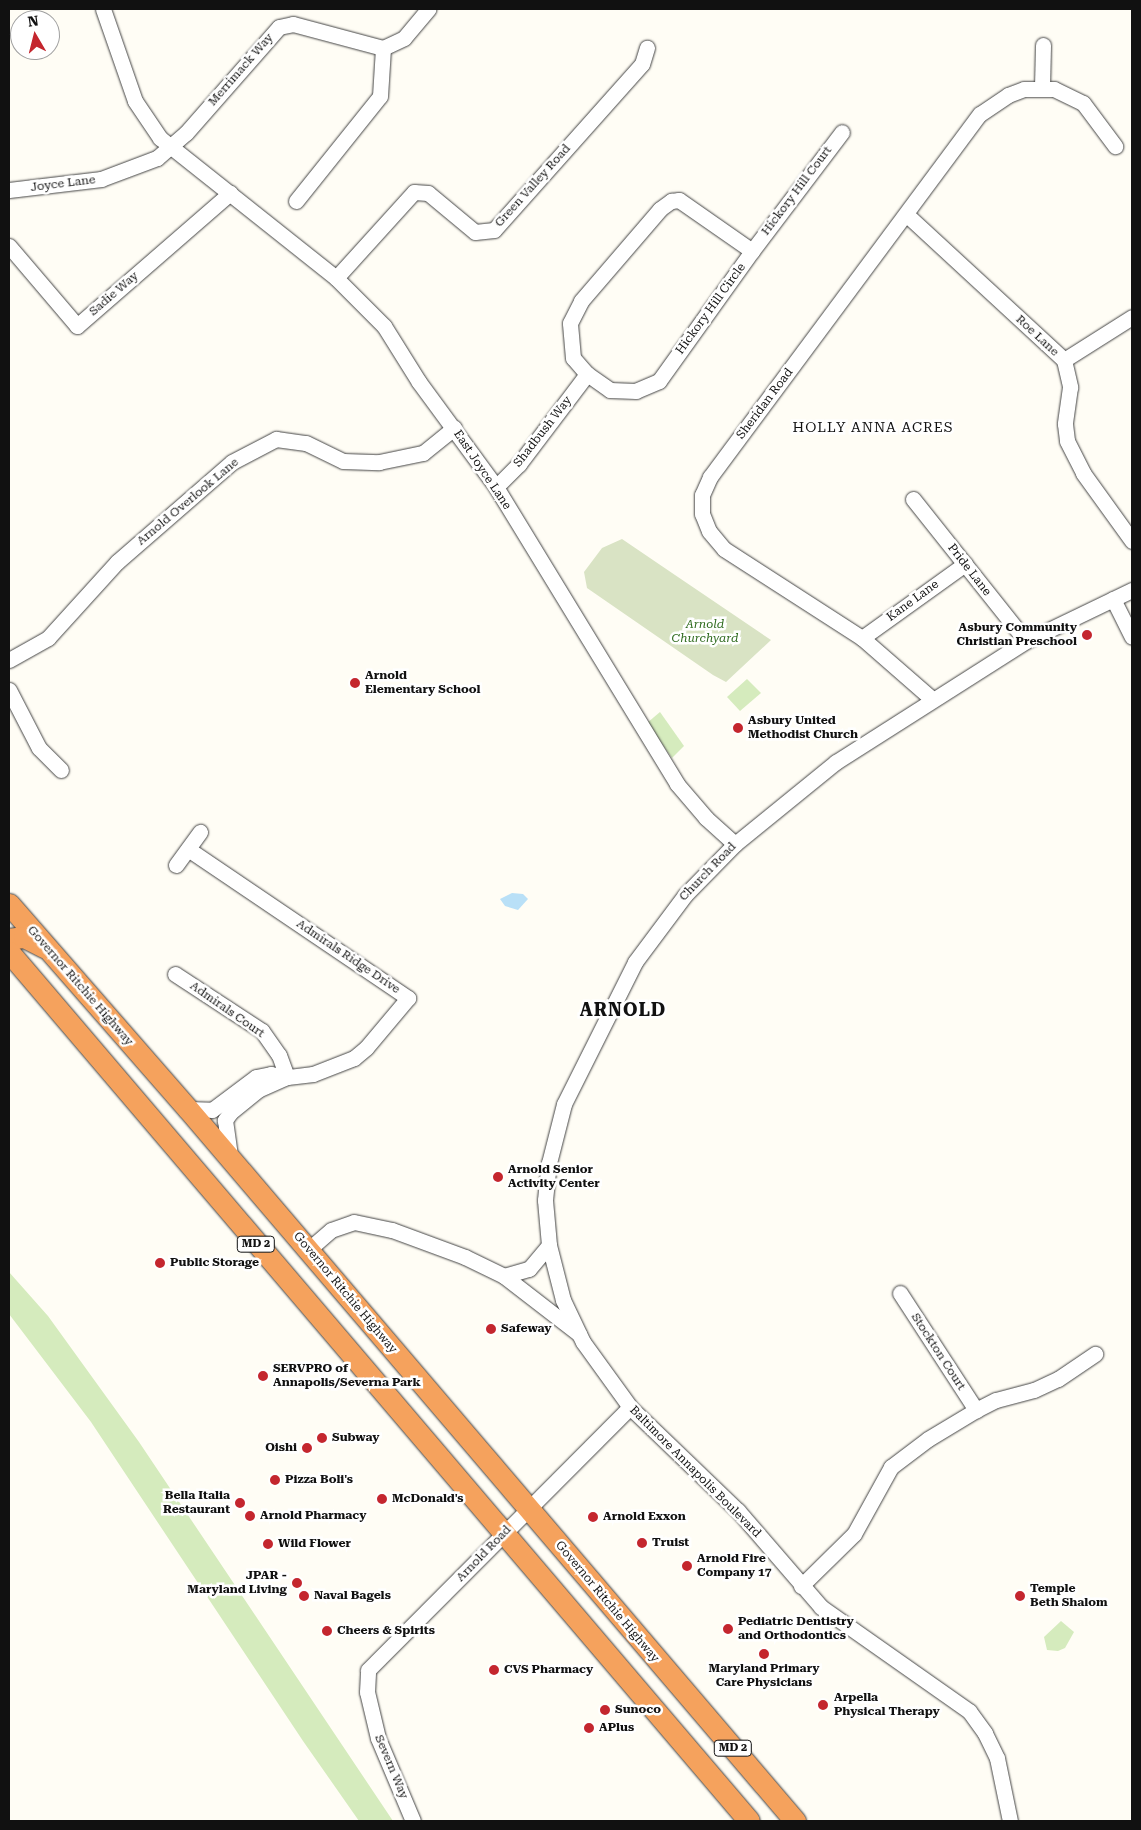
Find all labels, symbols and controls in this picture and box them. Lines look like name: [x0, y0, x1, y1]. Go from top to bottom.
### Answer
north arrow: [10, 10, 60, 60]
text: N: [27, 12, 40, 30]
street label: Merrimack Way: [206, 31, 276, 109]
street label: Green Valley Road: [492, 142, 574, 230]
street label: Hickory Hill Court: [759, 144, 835, 238]
street label: Joyce Lane: [30, 173, 96, 195]
street label: Hickory Hill Circle: [673, 261, 749, 357]
street label: Sadie Way: [87, 269, 141, 319]
street label: Roe Lane: [1013, 312, 1061, 360]
street label: Sheridan Road: [734, 366, 796, 442]
street label: Shadbush Way: [511, 394, 575, 470]
district label: HOLLY ANNA ACRES: [791, 419, 955, 435]
street label: East Joyce Lane: [450, 428, 514, 512]
street label: Arnold Overlook Lane: [134, 455, 242, 549]
street label: Pride Lane: [944, 541, 994, 599]
street label: Kane Lane: [884, 577, 942, 625]
park label: Arnold Churchyard: [672, 618, 738, 646]
place label: Asbury Community Christian Preschool: [956, 621, 1077, 649]
marker: Asbury Community Christian Preschool: [1081, 629, 1093, 641]
place label: Arnold Elementary School: [365, 669, 480, 697]
marker: Arnold Elementary School: [349, 677, 361, 689]
place label: Asbury United Methodist Church: [748, 714, 858, 742]
marker: Asbury United Methodist Church: [732, 722, 744, 734]
street label: Church Road: [677, 840, 739, 904]
street label: Admirals Ridge Drive: [293, 917, 403, 997]
street label: Governor Ritchie Highway: [24, 923, 136, 1049]
street label: Admirals Court: [187, 979, 267, 1041]
district label: ARNOLD: [579, 999, 667, 1021]
place label: Arnold Senior Activity Center: [508, 1163, 600, 1191]
marker: Arnold Senior Activity Center: [492, 1171, 504, 1183]
street label: Governor Ritchie Highway: [290, 1229, 400, 1357]
road number: MD 2: [236, 1236, 276, 1252]
place label: Public Storage: [170, 1256, 259, 1270]
marker: Public Storage: [154, 1257, 166, 1269]
street label: Stockton Court: [908, 1311, 968, 1393]
place label: Safeway: [501, 1322, 552, 1336]
marker: Safeway: [485, 1323, 497, 1335]
place label: SERVPRO of Annapolis/Severna Park: [273, 1362, 421, 1390]
marker: SERVPRO of Annapolis/Severna Park: [257, 1370, 269, 1382]
street label: Baltimore Annapolis Boulevard: [626, 1403, 764, 1541]
place label: Subway: [332, 1431, 379, 1445]
marker: Subway: [316, 1432, 328, 1444]
place label: Oishi: [265, 1441, 297, 1455]
marker: Oishi: [301, 1442, 313, 1454]
place label: Pizza Boli's: [285, 1473, 353, 1487]
marker: Pizza Boli's: [269, 1474, 281, 1486]
place label: Bella Italia Restaurant: [163, 1489, 230, 1517]
place label: McDonald's: [392, 1492, 463, 1506]
marker: McDonald's: [376, 1493, 388, 1505]
marker: Bella Italia Restaurant: [234, 1497, 246, 1509]
place label: Arnold Pharmacy: [260, 1509, 367, 1523]
marker: Arnold Pharmacy: [244, 1510, 256, 1522]
place label: Arnold Exxon: [603, 1510, 686, 1524]
marker: Arnold Exxon: [587, 1511, 599, 1523]
street label: Arnold Road: [454, 1523, 514, 1585]
place label: Truist: [652, 1536, 689, 1550]
place label: Wild Flower: [278, 1537, 351, 1551]
marker: Truist: [636, 1537, 648, 1549]
marker: Wild Flower: [262, 1538, 274, 1550]
street label: Governor Ritchie Highway: [552, 1538, 662, 1666]
place label: Arnold Fire Company 17: [697, 1552, 772, 1580]
marker: Arnold Fire Company 17: [681, 1560, 693, 1572]
place label: JPAR - Maryland Living: [187, 1569, 287, 1597]
marker: JPAR - Maryland Living: [291, 1577, 303, 1589]
place label: Temple Beth Shalom: [1030, 1582, 1108, 1610]
place label: Naval Bagels: [314, 1589, 391, 1603]
marker: Naval Bagels: [298, 1590, 310, 1602]
marker: Temple Beth Shalom: [1014, 1590, 1026, 1602]
place label: Pediatric Dentistry and Orthodontics: [738, 1615, 854, 1643]
marker: Pediatric Dentistry and Orthodontics: [722, 1623, 734, 1635]
place label: Cheers & Spirits: [337, 1624, 435, 1638]
marker: Cheers & Spirits: [321, 1625, 333, 1637]
marker: Maryland Primary Care Physicians: [758, 1648, 770, 1660]
place label: Maryland Primary Care Physicians: [709, 1662, 819, 1690]
place label: CVS Pharmacy: [504, 1663, 593, 1677]
marker: CVS Pharmacy: [488, 1664, 500, 1676]
place label: Arpella Physical Therapy: [834, 1691, 940, 1719]
marker: Arpella Physical Therapy: [816, 1698, 830, 1712]
place label: Sunoco: [615, 1703, 661, 1717]
marker: Sunoco: [599, 1704, 611, 1716]
place label: APlus: [599, 1721, 634, 1735]
marker: APlus: [583, 1722, 595, 1734]
street label: Severn Way: [371, 1733, 411, 1801]
road number: MD 2: [713, 1740, 753, 1756]

